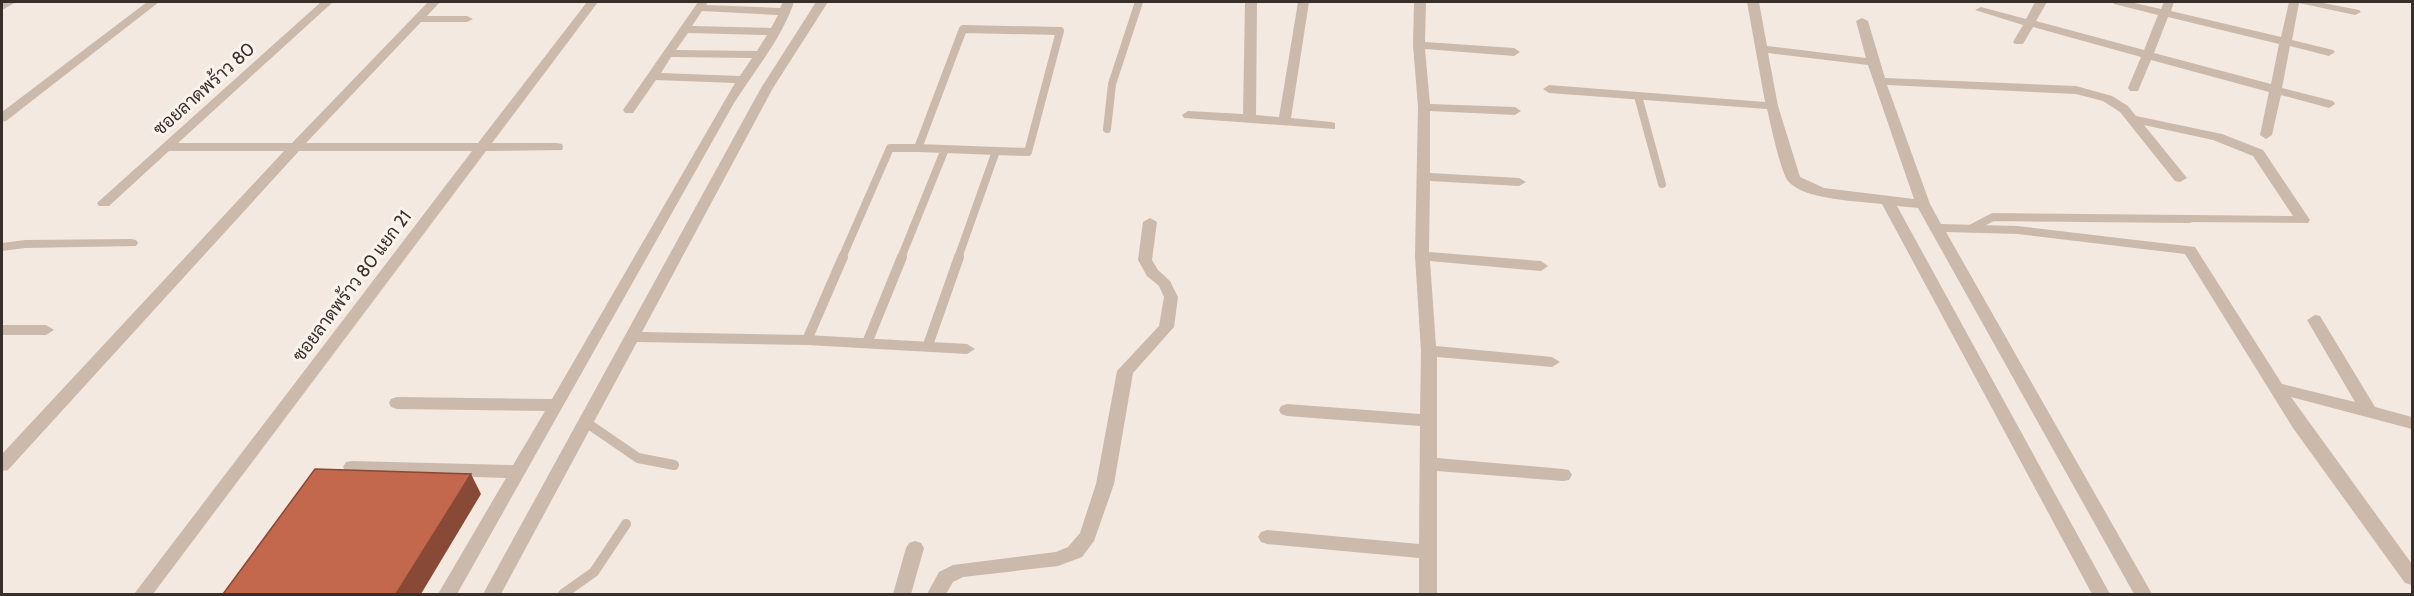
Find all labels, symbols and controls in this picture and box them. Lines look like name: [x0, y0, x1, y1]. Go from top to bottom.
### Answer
street label: ซอยลาดพร้าว 80: [148, 37, 259, 140]
street label: ซอยลาดพร้าว 80 แยก 21: [287, 206, 416, 366]

